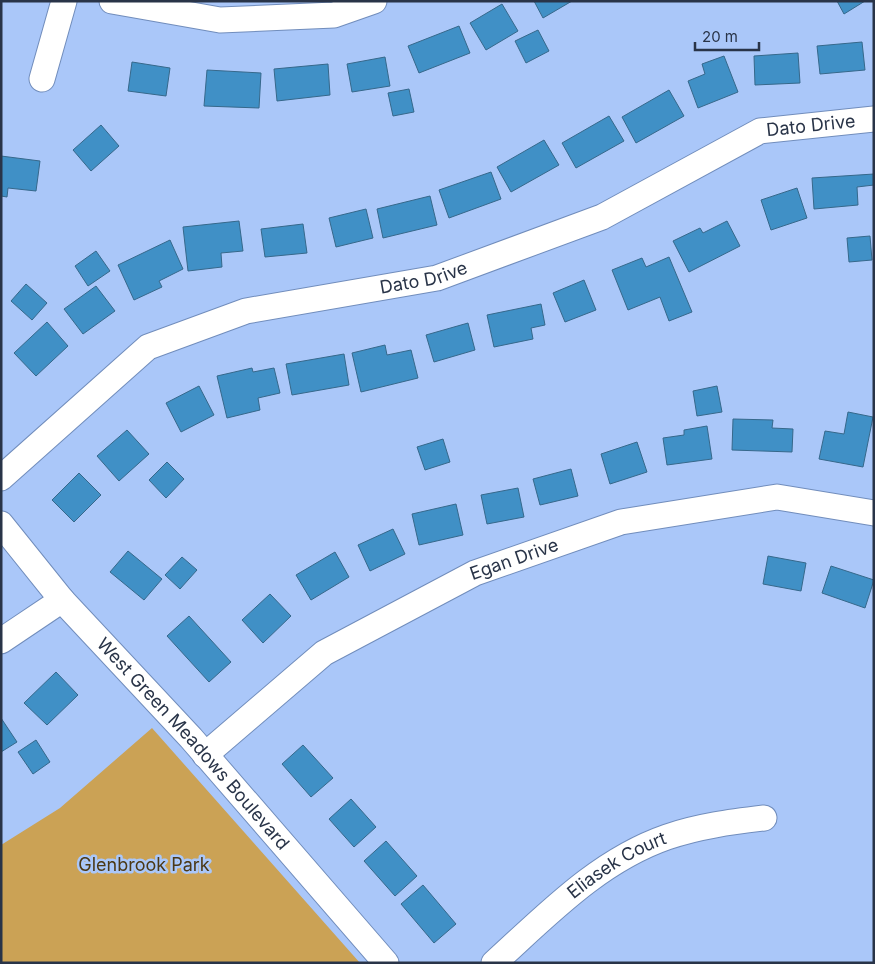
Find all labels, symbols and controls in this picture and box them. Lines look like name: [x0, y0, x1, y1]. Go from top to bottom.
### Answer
scale bar: [695, 20, 759, 52]
text: 20 m: [702, 27, 738, 46]
street label: Dato Drive: [765, 110, 856, 140]
street label: Dato Drive: [378, 257, 470, 298]
street label: Egan Drive: [467, 534, 561, 584]
street label: West Green Meadows Boulevard: [93, 633, 294, 854]
street label: Eliasek Court: [563, 827, 669, 903]
park label: Glenbrook Park: [78, 854, 210, 875]

